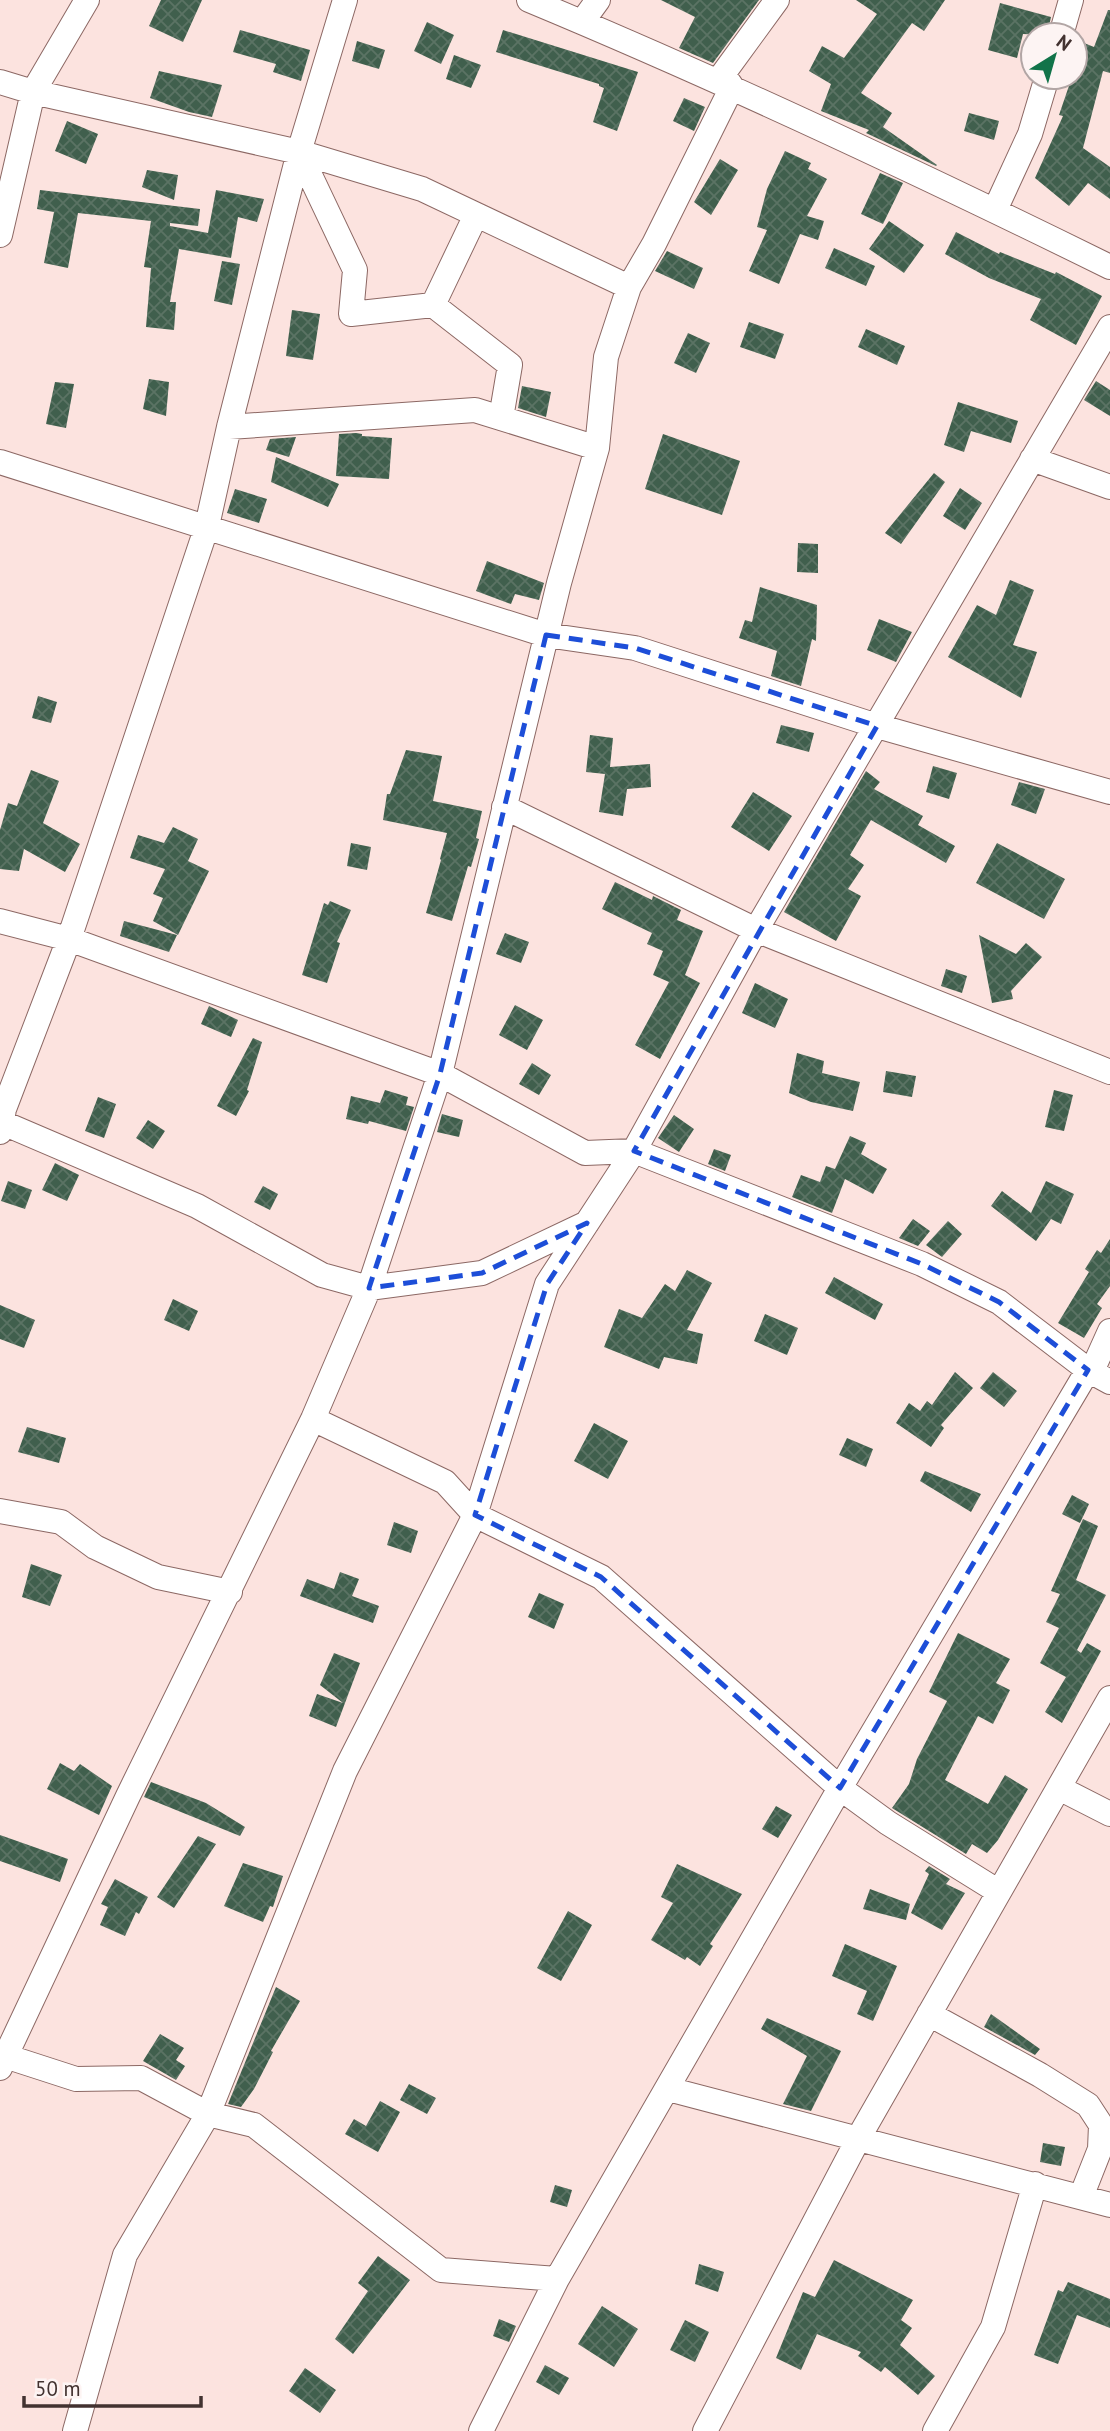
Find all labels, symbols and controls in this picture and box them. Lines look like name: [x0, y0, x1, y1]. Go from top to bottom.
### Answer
north arrow: [1019, 21, 1089, 91]
text: N: [1052, 29, 1076, 56]
scale bar: [24, 2364, 201, 2408]
text: 50 m: [35, 2375, 81, 2402]

